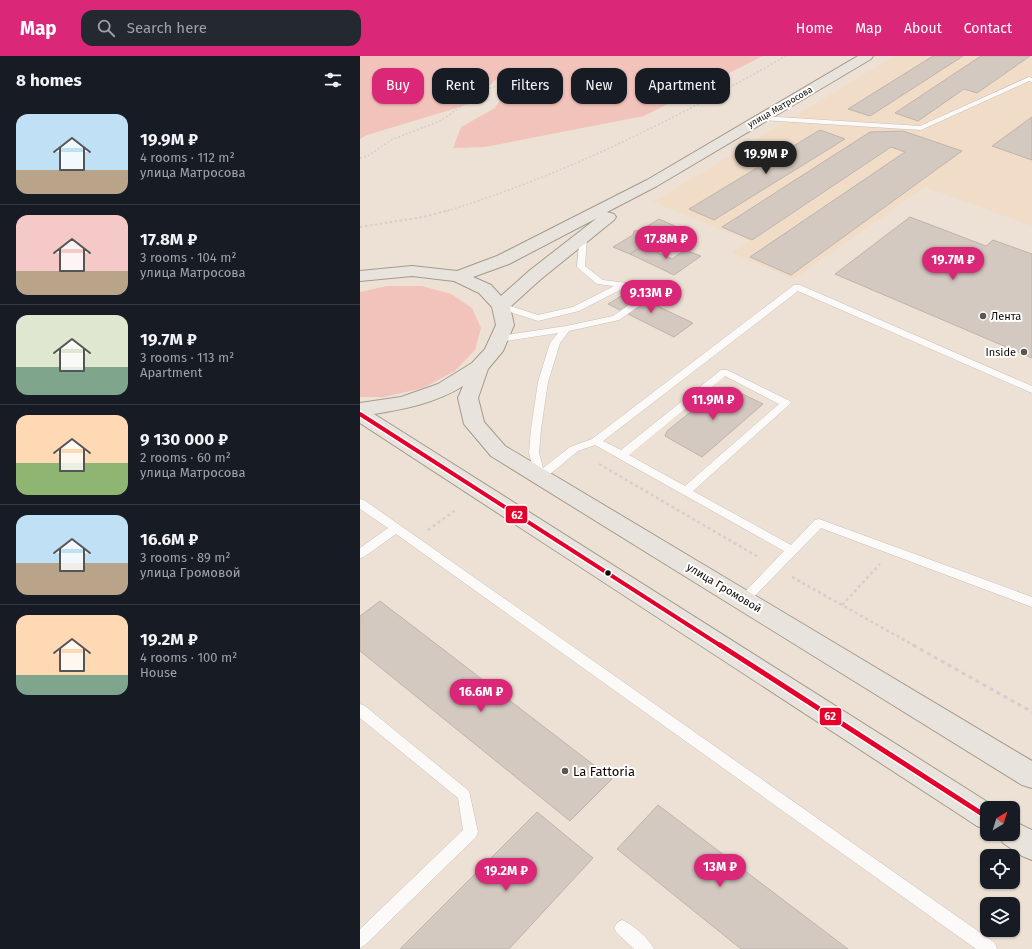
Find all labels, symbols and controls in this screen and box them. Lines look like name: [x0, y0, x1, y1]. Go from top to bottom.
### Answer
search box: [81, 10, 361, 46]
text: Map: [20, 17, 57, 40]
icon: search: [95, 17, 117, 39]
text: Search here: [127, 19, 207, 37]
text: Home: [796, 20, 833, 37]
text: Map: [855, 20, 882, 37]
text: About: [904, 20, 942, 37]
text: Contact: [964, 20, 1012, 37]
chip: Buy: [372, 68, 424, 104]
chip: Rent: [432, 68, 489, 104]
chip: Filters: [497, 68, 563, 104]
chip: New: [571, 68, 627, 104]
chip: Apartment: [635, 68, 730, 104]
icon: filters: [322, 69, 344, 91]
text: 8 homes: [16, 70, 82, 91]
street label: улица Матросова: [746, 84, 814, 130]
text: 19.9M ₽: [140, 129, 198, 150]
icon: home: [48, 130, 96, 178]
pin: 19.9M ₽: [729, 141, 803, 175]
text: 19.9M ₽: [744, 146, 788, 161]
text: 4 rooms · 112 m²: [140, 150, 235, 165]
text: улица Матросова: [140, 165, 246, 180]
pin: 17.8M ₽: [629, 226, 703, 260]
text: 17.8M ₽: [140, 229, 197, 250]
icon: home: [48, 231, 96, 279]
text: 17.8M ₽: [644, 231, 688, 246]
pin: 19.7M ₽: [916, 247, 990, 281]
text: 3 rooms · 104 m²: [140, 250, 237, 265]
text: 19.7M ₽: [931, 252, 975, 267]
text: улица Матросова: [140, 265, 246, 280]
pin: 9.13M ₽: [614, 280, 688, 314]
text: 9.13M ₽: [630, 285, 672, 300]
place label: Лента: [991, 310, 1021, 323]
marker: Лента: [978, 311, 988, 321]
text: 19.7M ₽: [140, 329, 197, 350]
icon: home: [48, 331, 96, 379]
place label: Inside: [985, 346, 1016, 359]
marker: Inside: [1019, 347, 1029, 357]
text: 3 rooms · 113 m²: [140, 350, 234, 365]
text: Apartment: [140, 365, 202, 380]
pin: 11.9M ₽: [676, 387, 750, 421]
text: 11.9M ₽: [692, 392, 734, 407]
text: 9 130 000 ₽: [140, 429, 228, 450]
icon: home: [48, 431, 96, 479]
text: 2 rooms · 60 m²: [140, 450, 231, 465]
text: улица Матросова: [140, 465, 246, 480]
line badge: 62: [505, 505, 528, 524]
text: 62: [511, 509, 523, 522]
text: 16.6M ₽: [140, 529, 198, 550]
icon: home: [48, 531, 96, 579]
text: 3 rooms · 89 m²: [140, 550, 230, 565]
street label: улица Громовой: [684, 561, 764, 615]
text: улица Громовой: [140, 565, 241, 580]
unlabelled marker: [603, 568, 613, 578]
text: 19.2M ₽: [140, 629, 198, 650]
icon: home: [48, 631, 96, 679]
text: 4 rooms · 100 m²: [140, 650, 237, 665]
text: House: [140, 665, 177, 680]
pin: 16.6M ₽: [444, 679, 518, 713]
text: 16.6M ₽: [459, 684, 503, 699]
line badge: 62: [819, 707, 842, 726]
text: 62: [824, 710, 836, 723]
place label: La Fattoria: [573, 764, 635, 779]
marker: La Fattoria: [560, 766, 570, 776]
north arrow: [980, 801, 1020, 841]
map controls: [980, 801, 1020, 937]
button: locate: [980, 849, 1020, 889]
pin: 13M ₽: [692, 854, 748, 888]
pin: 19.2M ₽: [469, 858, 543, 892]
text: 13M ₽: [703, 859, 737, 874]
text: 19.2M ₽: [484, 863, 528, 878]
button: layers: [980, 897, 1020, 937]

